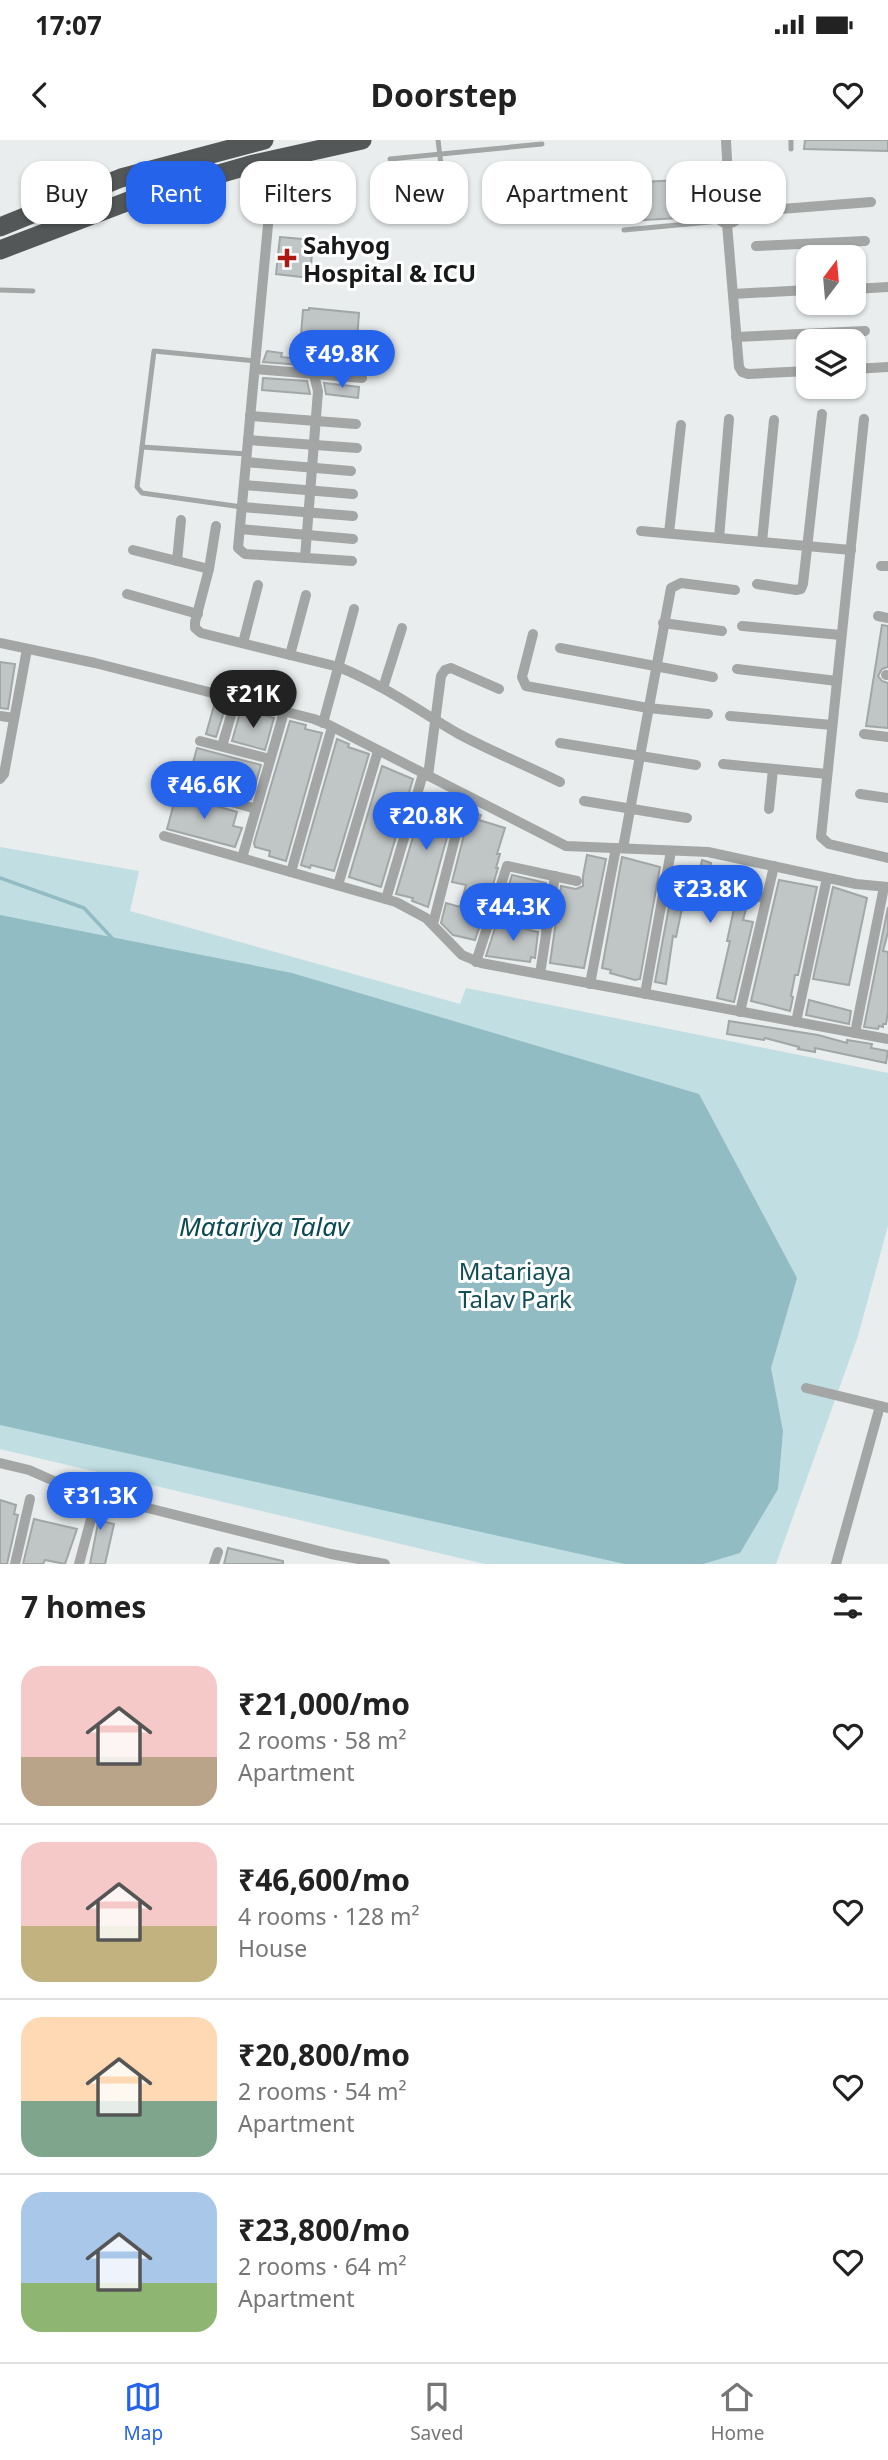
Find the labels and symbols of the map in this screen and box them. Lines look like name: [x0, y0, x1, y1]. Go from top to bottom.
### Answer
place label: Sahyog Hospital & ICU: [303, 228, 476, 289]
north arrow: [796, 245, 866, 315]
marker: Sahyog Hospital & ICU: [277, 248, 297, 268]
pin: ₹49.8K: [285, 330, 399, 390]
pin: ₹21K: [212, 670, 294, 730]
pin: ₹46.6K: [147, 762, 261, 821]
pin: ₹20.8K: [369, 792, 483, 852]
pin: ₹23.8K: [653, 866, 767, 925]
pin: ₹44.3K: [456, 884, 570, 943]
water label: Matariya Talav: [179, 1208, 351, 1244]
park label: Matariaya Talav Park: [458, 1254, 572, 1315]
pin: ₹31.3K: [43, 1472, 157, 1532]

